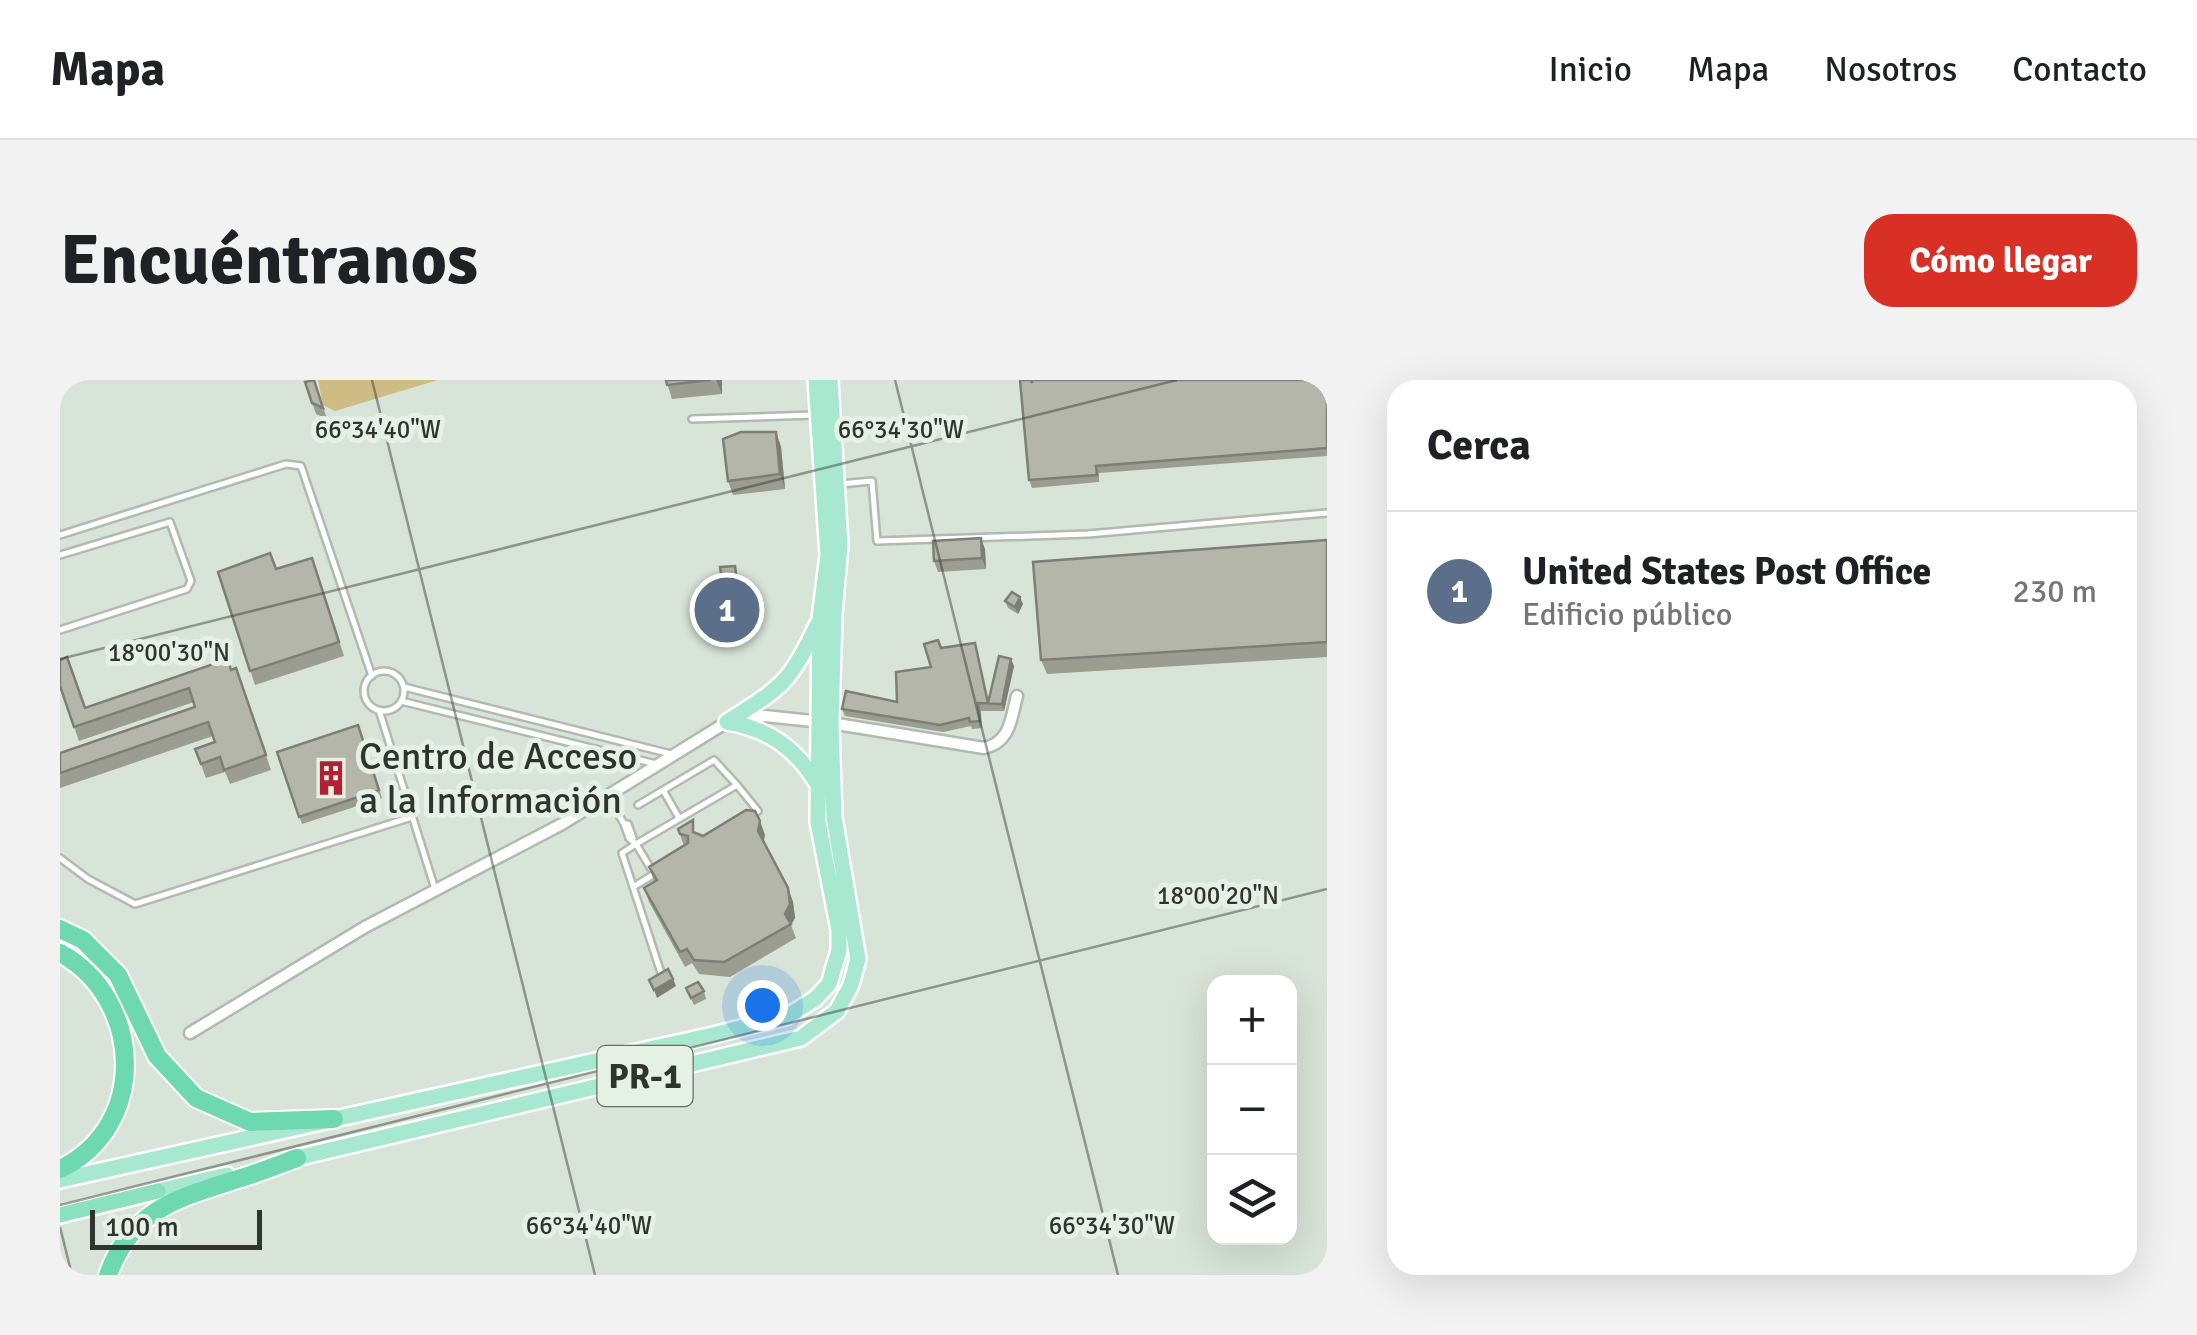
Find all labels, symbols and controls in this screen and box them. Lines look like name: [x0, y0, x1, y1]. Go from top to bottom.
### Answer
text: Mapa: [50, 40, 165, 99]
text: Inicio: [1548, 48, 1632, 91]
text: Mapa: [1687, 48, 1769, 91]
text: Nosotros: [1824, 48, 1957, 91]
text: Contacto: [2012, 48, 2147, 91]
button: Cómo llegar: [1864, 214, 2137, 307]
text: Encuéntranos: [60, 217, 478, 303]
text: 66°34'40"W: [315, 414, 441, 445]
text: 66°34'30"W: [838, 414, 964, 445]
text: Cerca: [1427, 420, 1531, 471]
text: United States Post Office: [1522, 548, 1932, 595]
pin: 1: [694, 572, 760, 648]
text: 1: [1451, 572, 1468, 611]
text: 230 m: [2013, 572, 2097, 611]
text: Edificio público: [1522, 595, 1732, 634]
text: 18°00'30"N: [108, 637, 230, 668]
place label: Centro de Acceso a la Información: [359, 733, 637, 824]
building icon: Centro de Acceso a la Información: [312, 759, 350, 797]
text: 18°00'20"N: [1157, 880, 1279, 911]
map controls: [1207, 975, 1297, 1245]
button: +: [1207, 975, 1297, 1065]
your location: [737, 980, 788, 1031]
road number: PR-1: [598, 1046, 692, 1106]
button: −: [1207, 1065, 1297, 1155]
button: layers: [1207, 1155, 1297, 1245]
scale bar: [90, 1205, 262, 1250]
text: 100 m: [105, 1210, 179, 1244]
text: 66°34'40"W: [526, 1210, 652, 1241]
text: 66°34'30"W: [1049, 1210, 1175, 1241]

